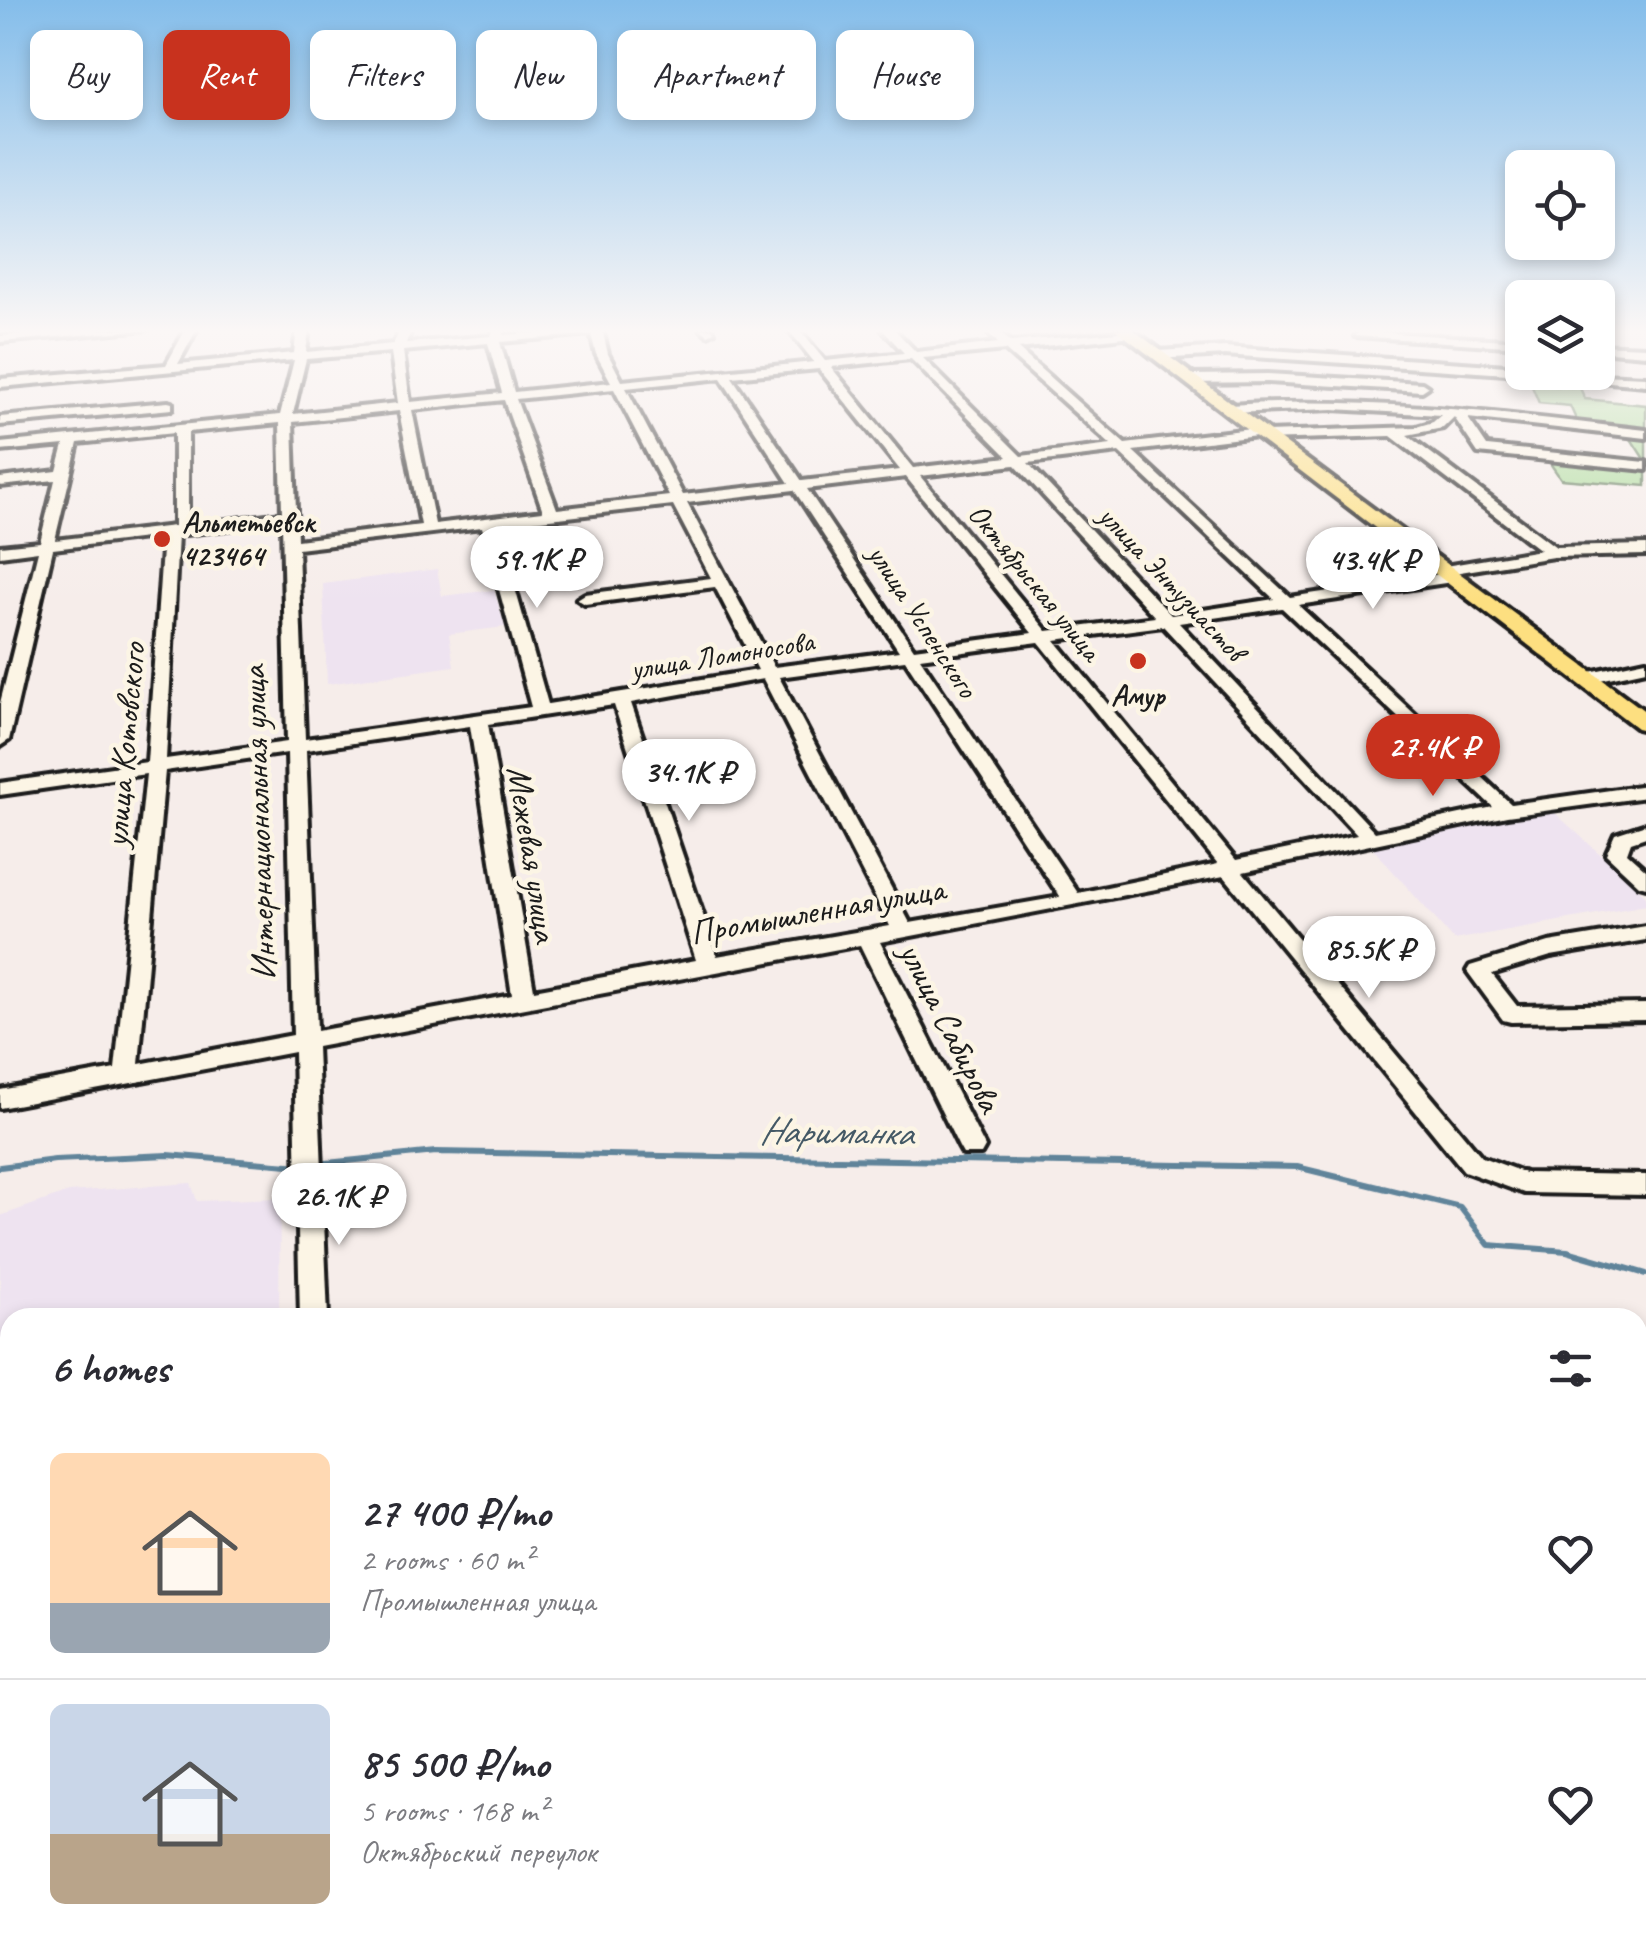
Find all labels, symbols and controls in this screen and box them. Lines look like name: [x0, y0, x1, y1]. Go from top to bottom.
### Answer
chip: Buy: [30, 30, 143, 120]
chip: Rent: [163, 30, 290, 120]
chip: Filters: [310, 30, 456, 120]
chip: New: [476, 30, 597, 120]
chip: Apartment: [617, 30, 816, 120]
chip: House: [836, 30, 974, 120]
map controls: [1505, 150, 1615, 390]
button: locate: [1505, 150, 1615, 260]
button: layers: [1505, 280, 1615, 390]
street label: Октябрьская улица: [960, 496, 1112, 671]
street label: улица Энтузиастов: [1089, 496, 1257, 672]
place label: Альметьевск 423464: [182, 503, 317, 575]
pin: 59.1K ₽: [445, 526, 629, 611]
pin: 43.4K ₽: [1281, 527, 1465, 612]
marker: Альметьевск 423464: [151, 528, 173, 550]
street label: улица Успенского: [858, 536, 987, 706]
text: 59.1K ₽: [492, 538, 582, 579]
text: 43.4K ₽: [1328, 539, 1418, 580]
street label: улица Ломоносова: [626, 621, 818, 689]
street label: улица Котовского: [93, 639, 156, 851]
marker: Амур: [1127, 650, 1149, 672]
street label: Интернациональная улица: [230, 662, 286, 981]
place label: Амур: [1111, 676, 1166, 714]
pin: 27.4K ₽: [1341, 714, 1525, 799]
text: 27.4K ₽: [1388, 726, 1478, 767]
pin: 34.1K ₽: [597, 739, 781, 824]
text: 34.1K ₽: [644, 751, 734, 792]
street label: Межевая улица: [496, 763, 569, 948]
street label: Промышленная улица: [686, 866, 950, 955]
pin: 85.5K ₽: [1277, 916, 1461, 1001]
text: 85.5K ₽: [1324, 928, 1414, 969]
street label: улица Сабирова: [888, 933, 1014, 1122]
water label: Нариманка: [759, 1107, 916, 1156]
pin: 26.1K ₽: [247, 1163, 431, 1248]
text: 26.1K ₽: [294, 1175, 384, 1216]
icon: filters: [1543, 1341, 1598, 1396]
text: 6 homes: [50, 1342, 169, 1395]
text: 27 400 ₽/mo: [360, 1486, 550, 1539]
icon: home: [130, 1493, 250, 1613]
icon: heart: [1543, 1526, 1598, 1581]
text: 2 rooms · 60 m²: [360, 1539, 533, 1580]
text: Промышленная улица: [360, 1580, 595, 1621]
text: 85 500 ₽/mo: [360, 1737, 549, 1790]
icon: home: [130, 1744, 250, 1864]
icon: heart: [1543, 1777, 1598, 1832]
text: 5 rooms · 168 m²: [360, 1790, 547, 1831]
text: Октябрьский переулок: [360, 1831, 597, 1872]

